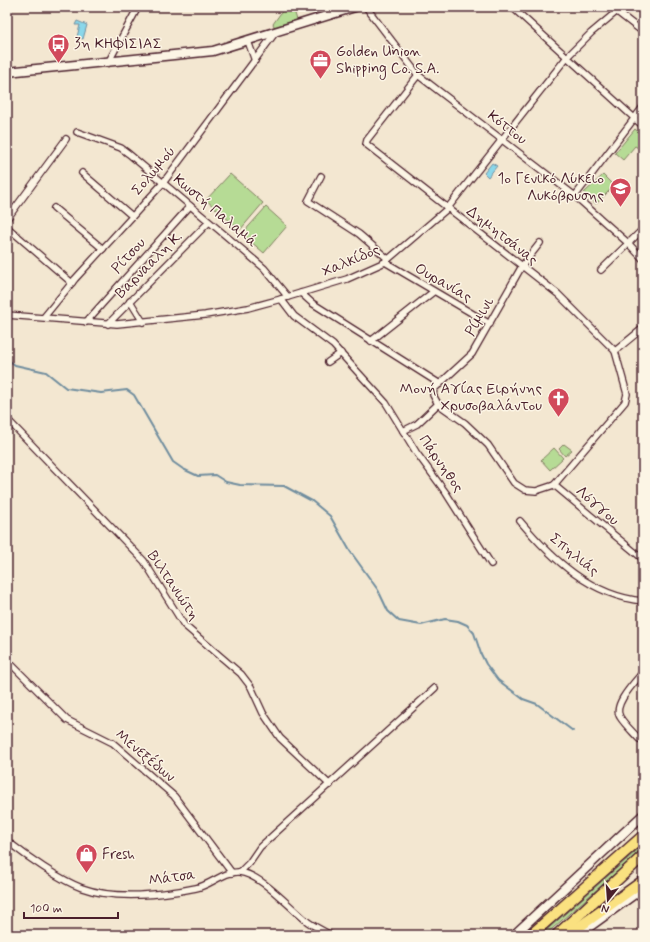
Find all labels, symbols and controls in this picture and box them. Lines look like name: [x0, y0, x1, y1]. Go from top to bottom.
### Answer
bus stop icon: 3η ΚΗΦΙΣΙΑΣ: [45, 31, 71, 64]
place label: 3η ΚΗΦΙΣΙΑΣ: [74, 34, 162, 54]
place label: Golden Union Shipping Co. S.A.: [336, 42, 439, 80]
office icon: Golden Union Shipping Co. S.A.: [307, 48, 333, 81]
street label: Κόττου: [483, 106, 531, 150]
street label: Σολωμού: [128, 142, 180, 200]
place label: 1ο Γενικό Λύκειο Λυκόβρυσης: [498, 169, 604, 206]
street label: Κωστή Παλαμά: [169, 170, 262, 252]
school or university icon: 1ο Γενικό Λύκειο Λυκόβρυσης: [607, 175, 633, 208]
street label: Δημητσάνας: [462, 202, 542, 271]
street label: Βαρνααλη Κ.: [111, 227, 187, 303]
street label: Ρίτσου: [107, 233, 151, 278]
street label: Χαλκίδος: [319, 240, 383, 282]
street label: Ουρανίας: [411, 259, 476, 308]
street label: Ρίμινι: [461, 294, 499, 340]
place label: Μονή Αγίας Ειρήνης Χρυσοβαλάντου: [400, 379, 542, 416]
church icon: Μονή Αγίας Ειρήνης Χρυσοβαλάντου: [545, 385, 571, 418]
street label: Πάρνηθος: [414, 431, 468, 497]
street label: Λόγγου: [571, 482, 623, 531]
street label: Σπηλιάς: [545, 529, 603, 581]
street label: Βιλτανιώτη: [142, 547, 204, 625]
street label: Μενεξέδων: [111, 725, 180, 787]
shop icon: Fresh: [74, 842, 100, 875]
place label: Fresh: [102, 845, 135, 865]
street label: Μάτσα: [147, 865, 197, 891]
north arrow: [588, 880, 628, 920]
scale bar: [24, 894, 118, 920]
text: 100 m: [30, 901, 62, 917]
text: N: [600, 901, 611, 916]

